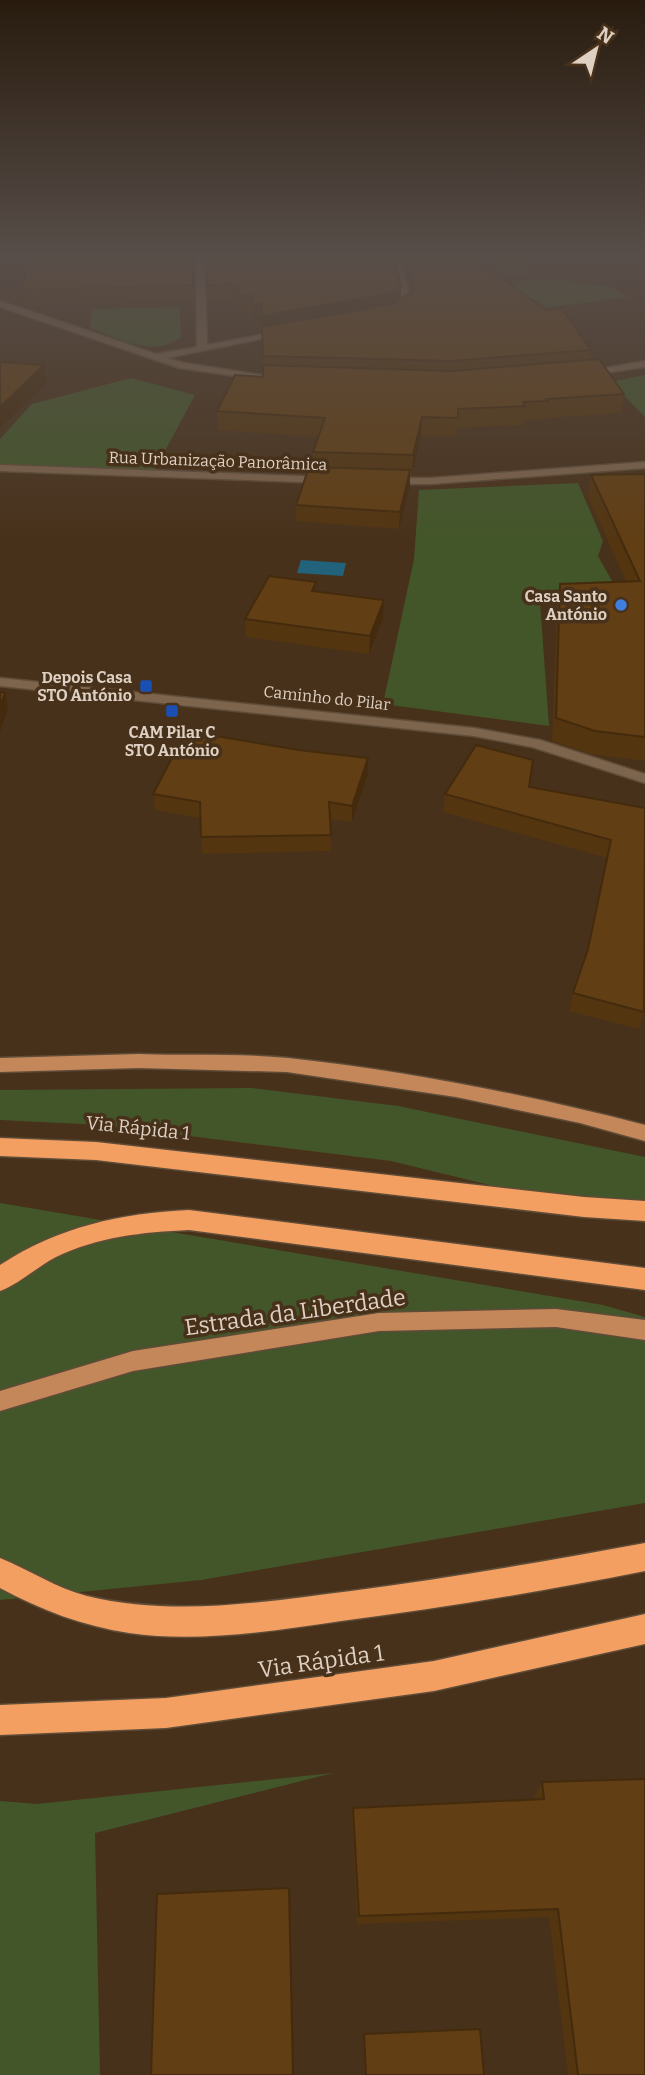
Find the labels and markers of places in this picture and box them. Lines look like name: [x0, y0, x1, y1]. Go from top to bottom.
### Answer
place label: Casa Santo António: [525, 587, 607, 624]
marker: Casa Santo António: [613, 597, 629, 613]
place label: Depois Casa STO António: [37, 668, 132, 705]
marker: Depois Casa STO António: [138, 678, 154, 694]
marker: CAM Pilar C STO António: [164, 703, 180, 719]
place label: CAM Pilar C STO António: [125, 723, 219, 760]

